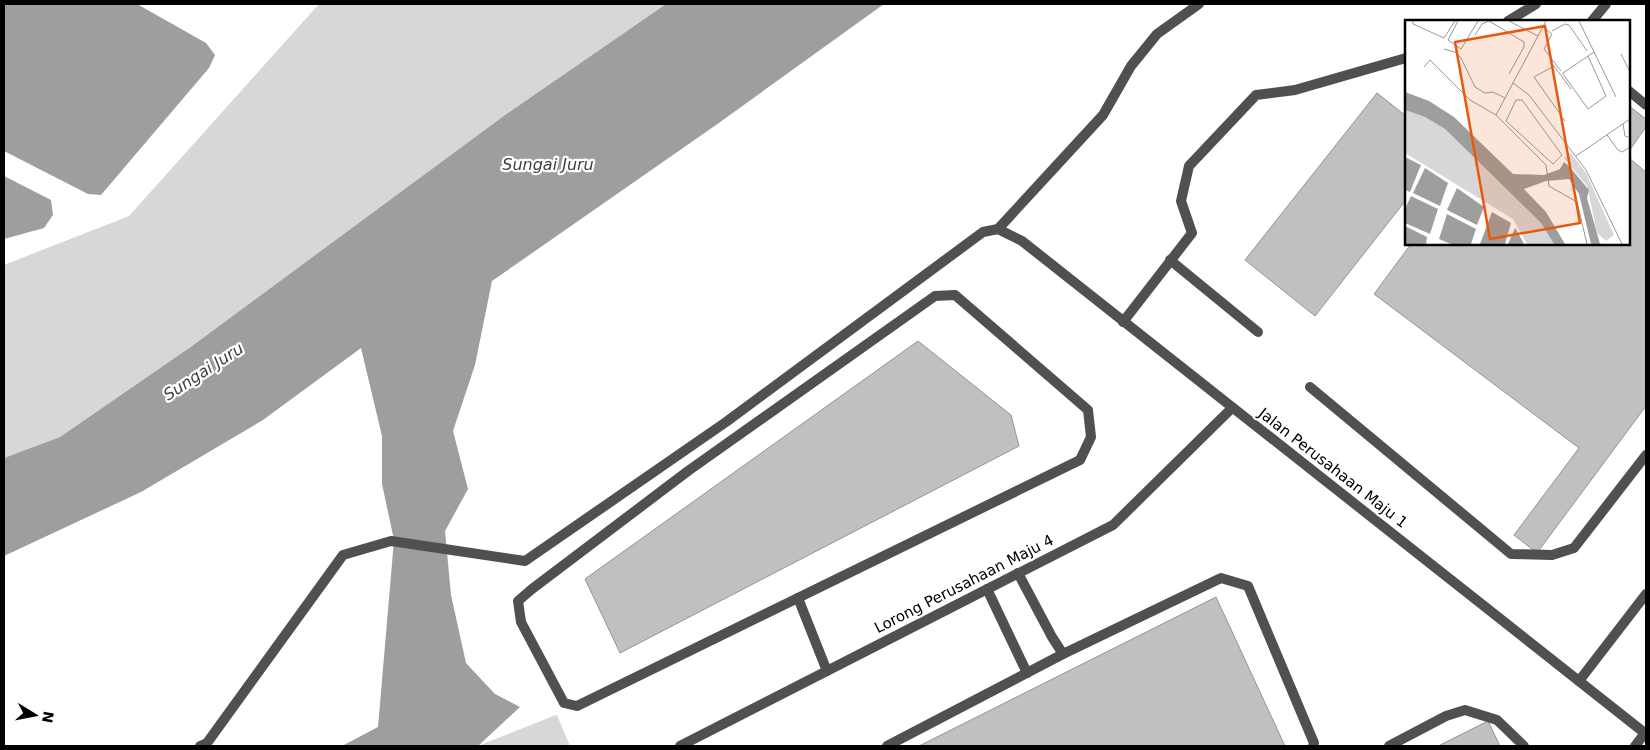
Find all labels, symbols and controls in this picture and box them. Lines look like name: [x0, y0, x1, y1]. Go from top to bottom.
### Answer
inset map: [1405, 20, 1630, 245]
water label: Sungai Juru: [502, 155, 594, 174]
water label: Sungai Juru: [160, 339, 247, 404]
street label: Jalan Perusahaan Maju 1: [1254, 404, 1411, 532]
street label: Lorong Perusahaan Maju 4: [871, 531, 1057, 637]
north arrow: [10, 690, 60, 740]
text: N: [39, 710, 57, 724]

